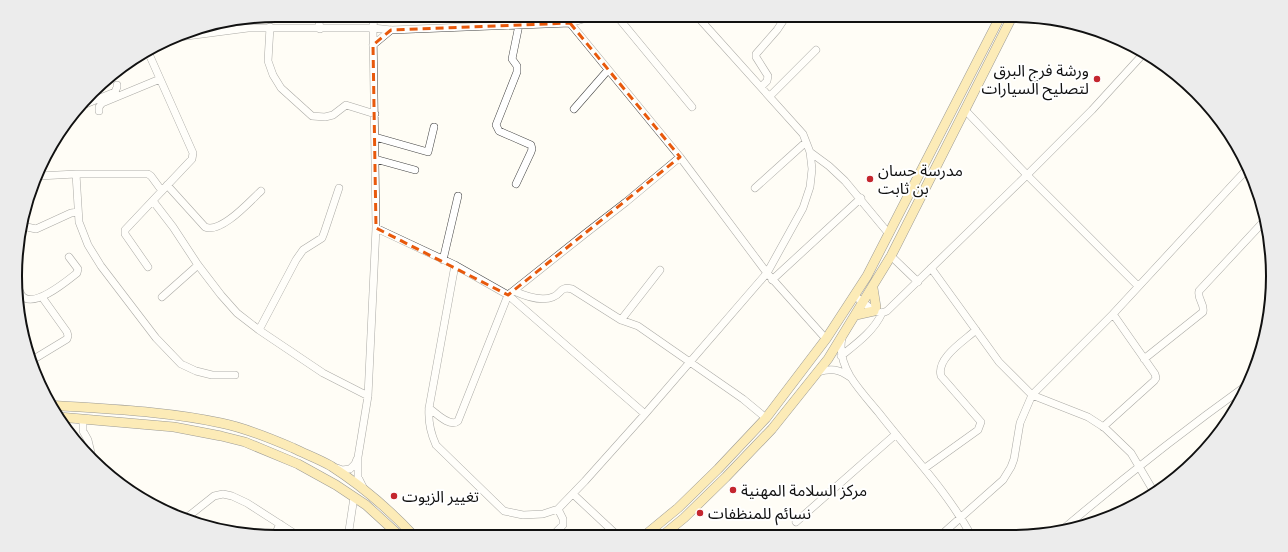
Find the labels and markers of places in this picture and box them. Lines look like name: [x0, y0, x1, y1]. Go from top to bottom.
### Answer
place label: ورشة فرج البرق لتصليح السيارات: [982, 61, 1089, 101]
marker: ورشة فرج البرق لتصليح السيارات: [1092, 74, 1102, 84]
place label: مدرسة حسان بن ثابت: [878, 161, 963, 198]
marker: مدرسة حسان بن ثابت: [865, 174, 875, 184]
place label: مركز السلامة المهنية: [741, 481, 867, 500]
marker: مركز السلامة المهنية: [728, 485, 738, 495]
place label: تغيير الزيوت: [402, 487, 479, 506]
marker: تغيير الزيوت: [389, 491, 399, 501]
place label: نسائم للمنظفات: [708, 504, 811, 526]
marker: نسائم للمنظفات: [695, 508, 705, 518]

